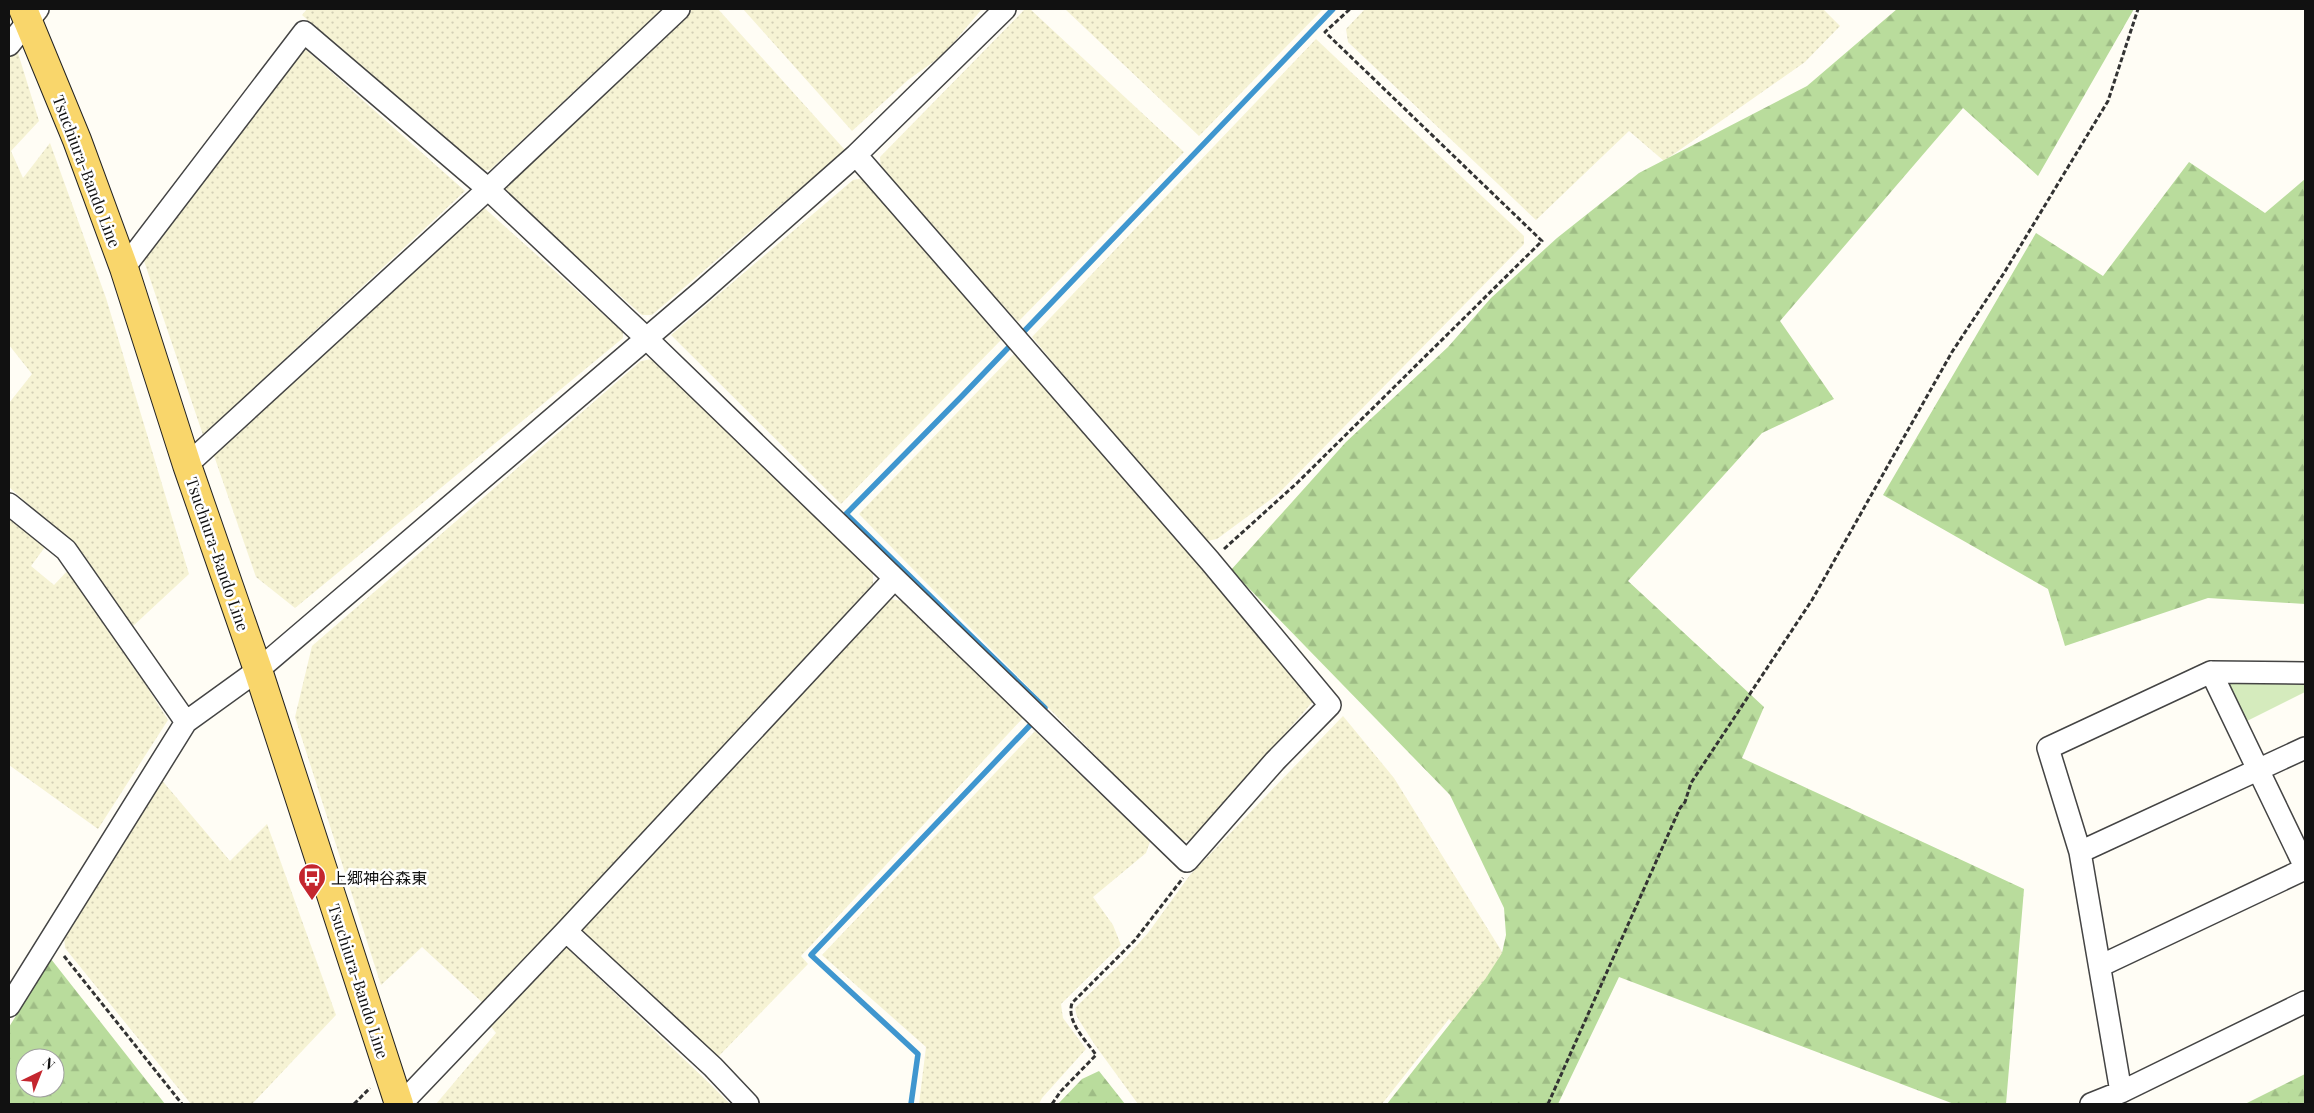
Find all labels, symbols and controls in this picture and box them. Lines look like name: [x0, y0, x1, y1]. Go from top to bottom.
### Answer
street label: Tsuchiura-Bando Line: [48, 92, 126, 250]
street label: Tsuchiura-Bando Line: [182, 474, 254, 634]
bus stop icon: 上郷神谷森東: [297, 862, 327, 901]
place label: 上郷神谷森東: [331, 867, 427, 888]
street label: Tsuchiura-Bando Line: [324, 901, 394, 1061]
north arrow: [15, 1048, 65, 1098]
text: N: [39, 1053, 59, 1074]

